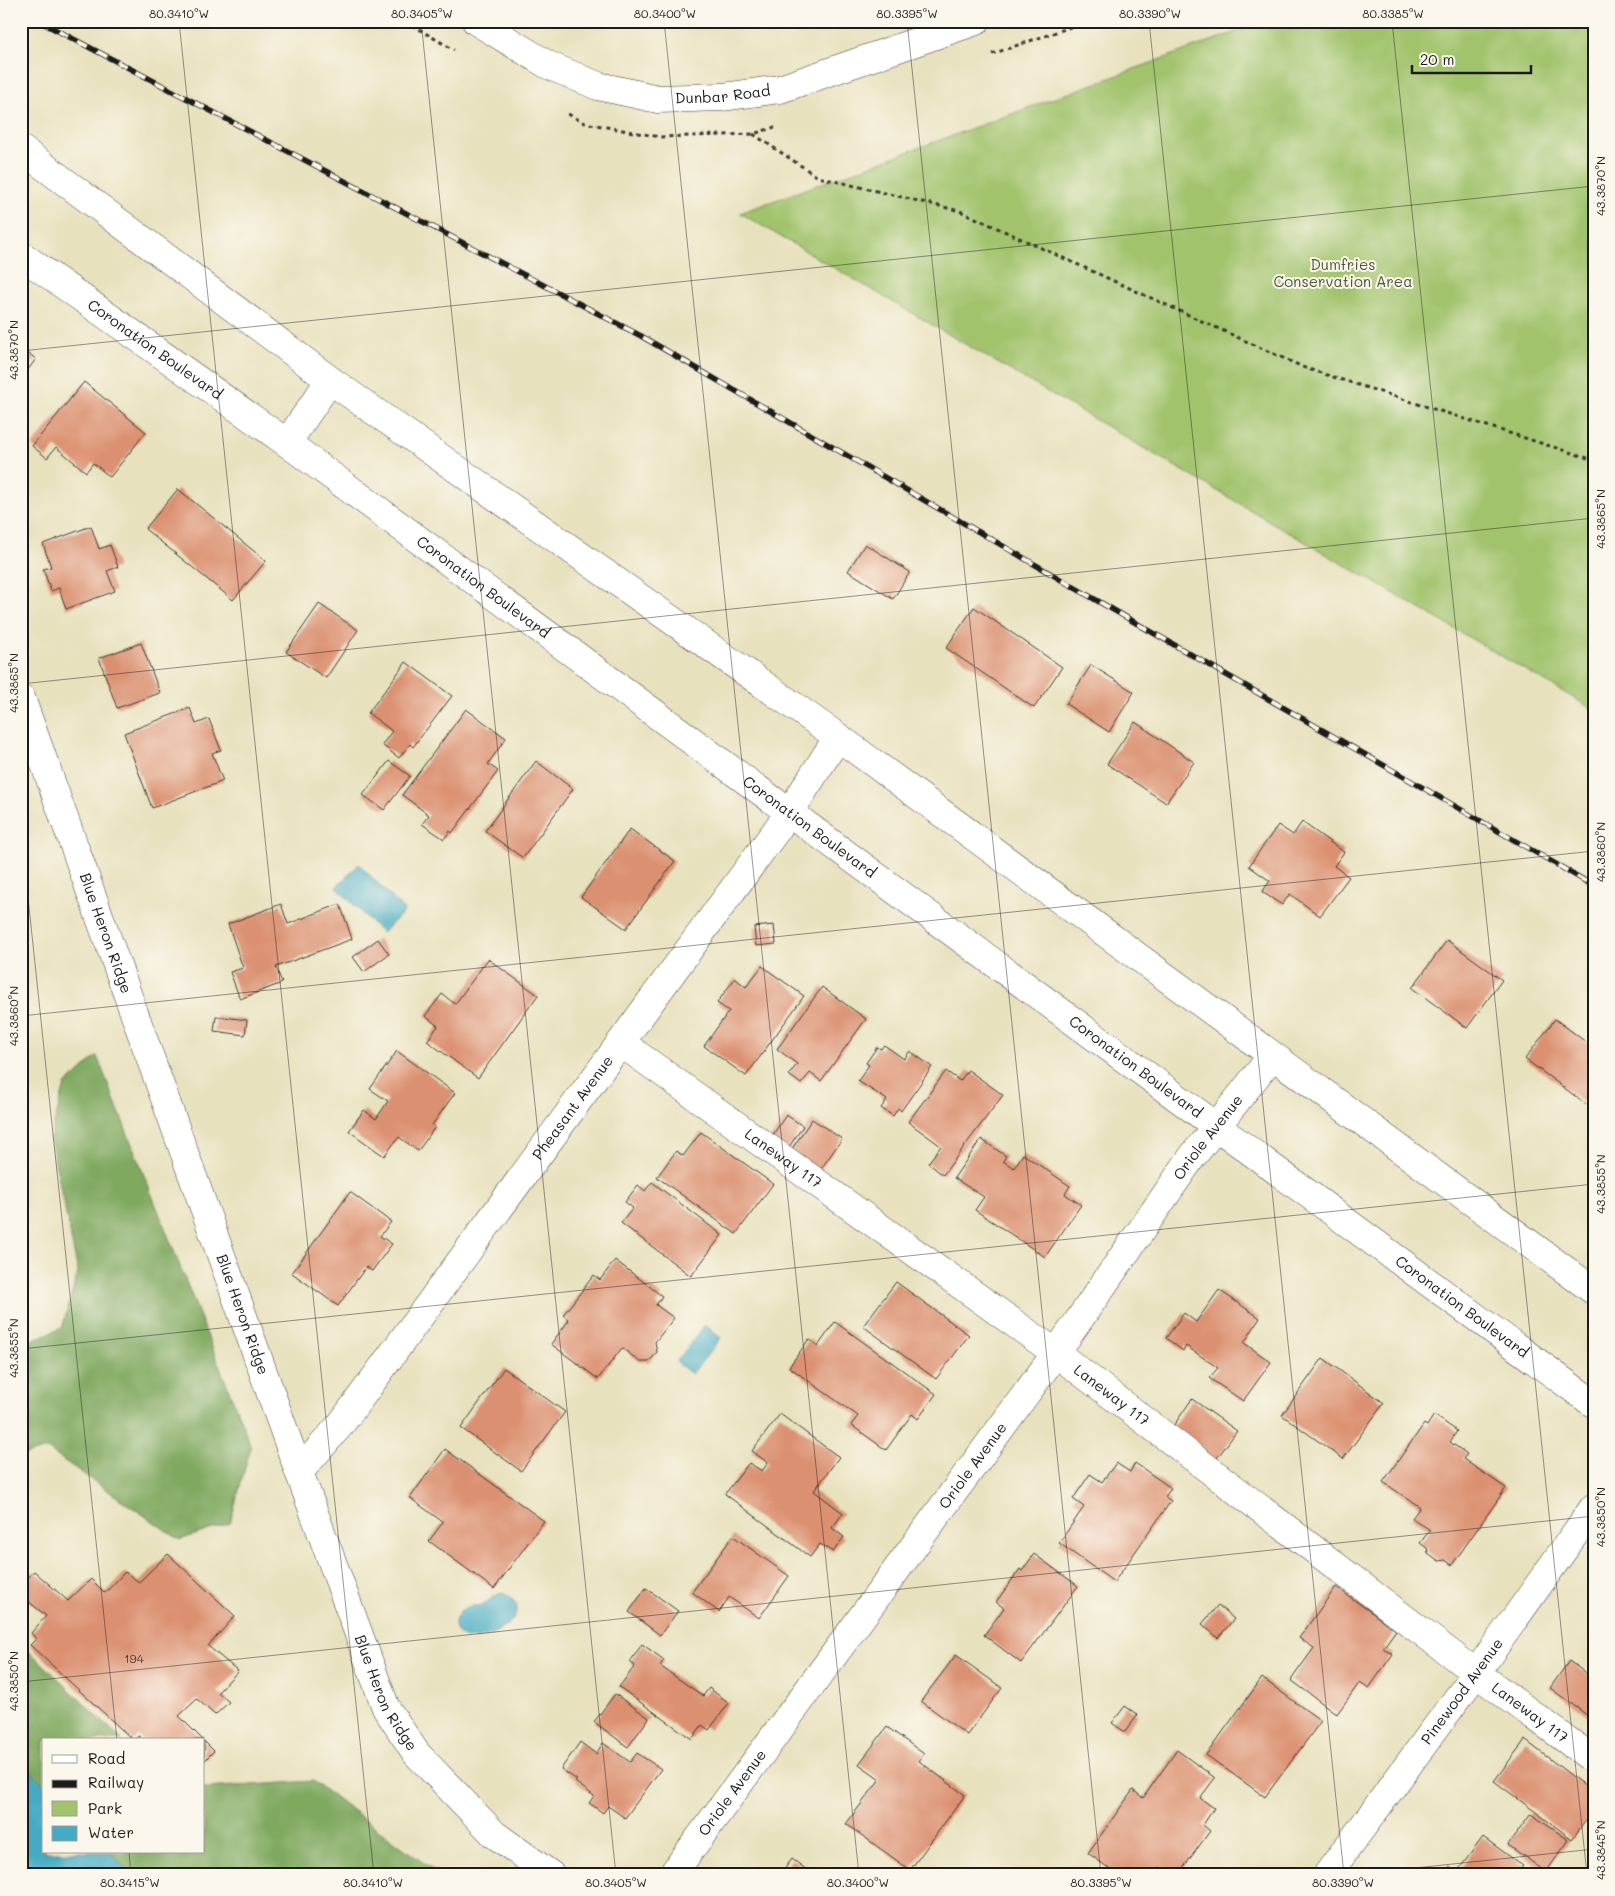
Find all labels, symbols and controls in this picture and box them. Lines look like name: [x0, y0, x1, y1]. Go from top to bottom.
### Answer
text: 80.3410°W: [149, 5, 209, 21]
text: 80.3405°W: [391, 5, 453, 21]
text: 80.3400°W: [634, 5, 696, 21]
text: 80.3395°W: [876, 5, 938, 21]
text: 80.3390°W: [1119, 5, 1181, 21]
text: 80.3385°W: [1362, 5, 1424, 21]
scale bar: [1412, 42, 1531, 74]
text: 20 m: [1420, 49, 1454, 69]
street label: Dunbar Road: [675, 79, 772, 107]
text: 43.3870°N: [1592, 156, 1608, 216]
park label: Dumfries Conservation Area: [1273, 254, 1413, 291]
street label: Coronation Boulevard: [84, 294, 227, 403]
text: 43.3870°N: [5, 320, 21, 380]
text: 43.3865°N: [1592, 489, 1608, 549]
street label: Coronation Boulevard: [413, 531, 554, 642]
text: 43.3865°N: [5, 653, 21, 713]
street label: Coronation Boulevard: [739, 771, 881, 882]
text: 43.3860°N: [1592, 822, 1608, 882]
street label: Blue Heron Ridge: [76, 870, 137, 996]
text: 43.3860°N: [5, 986, 21, 1046]
street label: Coronation Boulevard: [1065, 1010, 1207, 1122]
street label: Pheasant Avenue: [527, 1051, 617, 1163]
street label: Oriole Avenue: [1168, 1090, 1247, 1183]
street label: Laneway 117: [741, 1123, 826, 1192]
text: 43.3855°N: [1592, 1154, 1608, 1214]
street label: Coronation Boulevard: [1392, 1250, 1533, 1362]
street label: Blue Heron Ridge: [213, 1251, 274, 1377]
text: 43.3855°N: [5, 1318, 21, 1378]
street label: Laneway 117: [1070, 1359, 1154, 1430]
street label: Oriole Avenue: [934, 1418, 1011, 1513]
text: 43.3850°N: [1592, 1487, 1608, 1547]
street label: Blue Heron Ridge: [351, 1632, 423, 1754]
street label: Pinewood Avenue: [1416, 1634, 1507, 1748]
house number: 194: [124, 1650, 144, 1666]
text: 43.3850°N: [5, 1651, 21, 1711]
street label: Laneway 117: [1488, 1677, 1573, 1747]
legend: [42, 1738, 205, 1854]
street label: Oriole Avenue: [693, 1745, 770, 1840]
text: Road: [88, 1748, 125, 1768]
text: Railway: [88, 1772, 144, 1792]
text: Park: [88, 1798, 122, 1818]
text: 43.3845°N: [1592, 1820, 1608, 1880]
text: Water: [88, 1822, 134, 1842]
text: 80.3415°W: [100, 1874, 160, 1890]
text: 80.3410°W: [343, 1874, 403, 1890]
text: 80.3405°W: [585, 1874, 647, 1890]
text: 80.3400°W: [827, 1874, 889, 1890]
text: 80.3395°W: [1070, 1874, 1132, 1890]
text: 80.3390°W: [1312, 1874, 1374, 1890]

